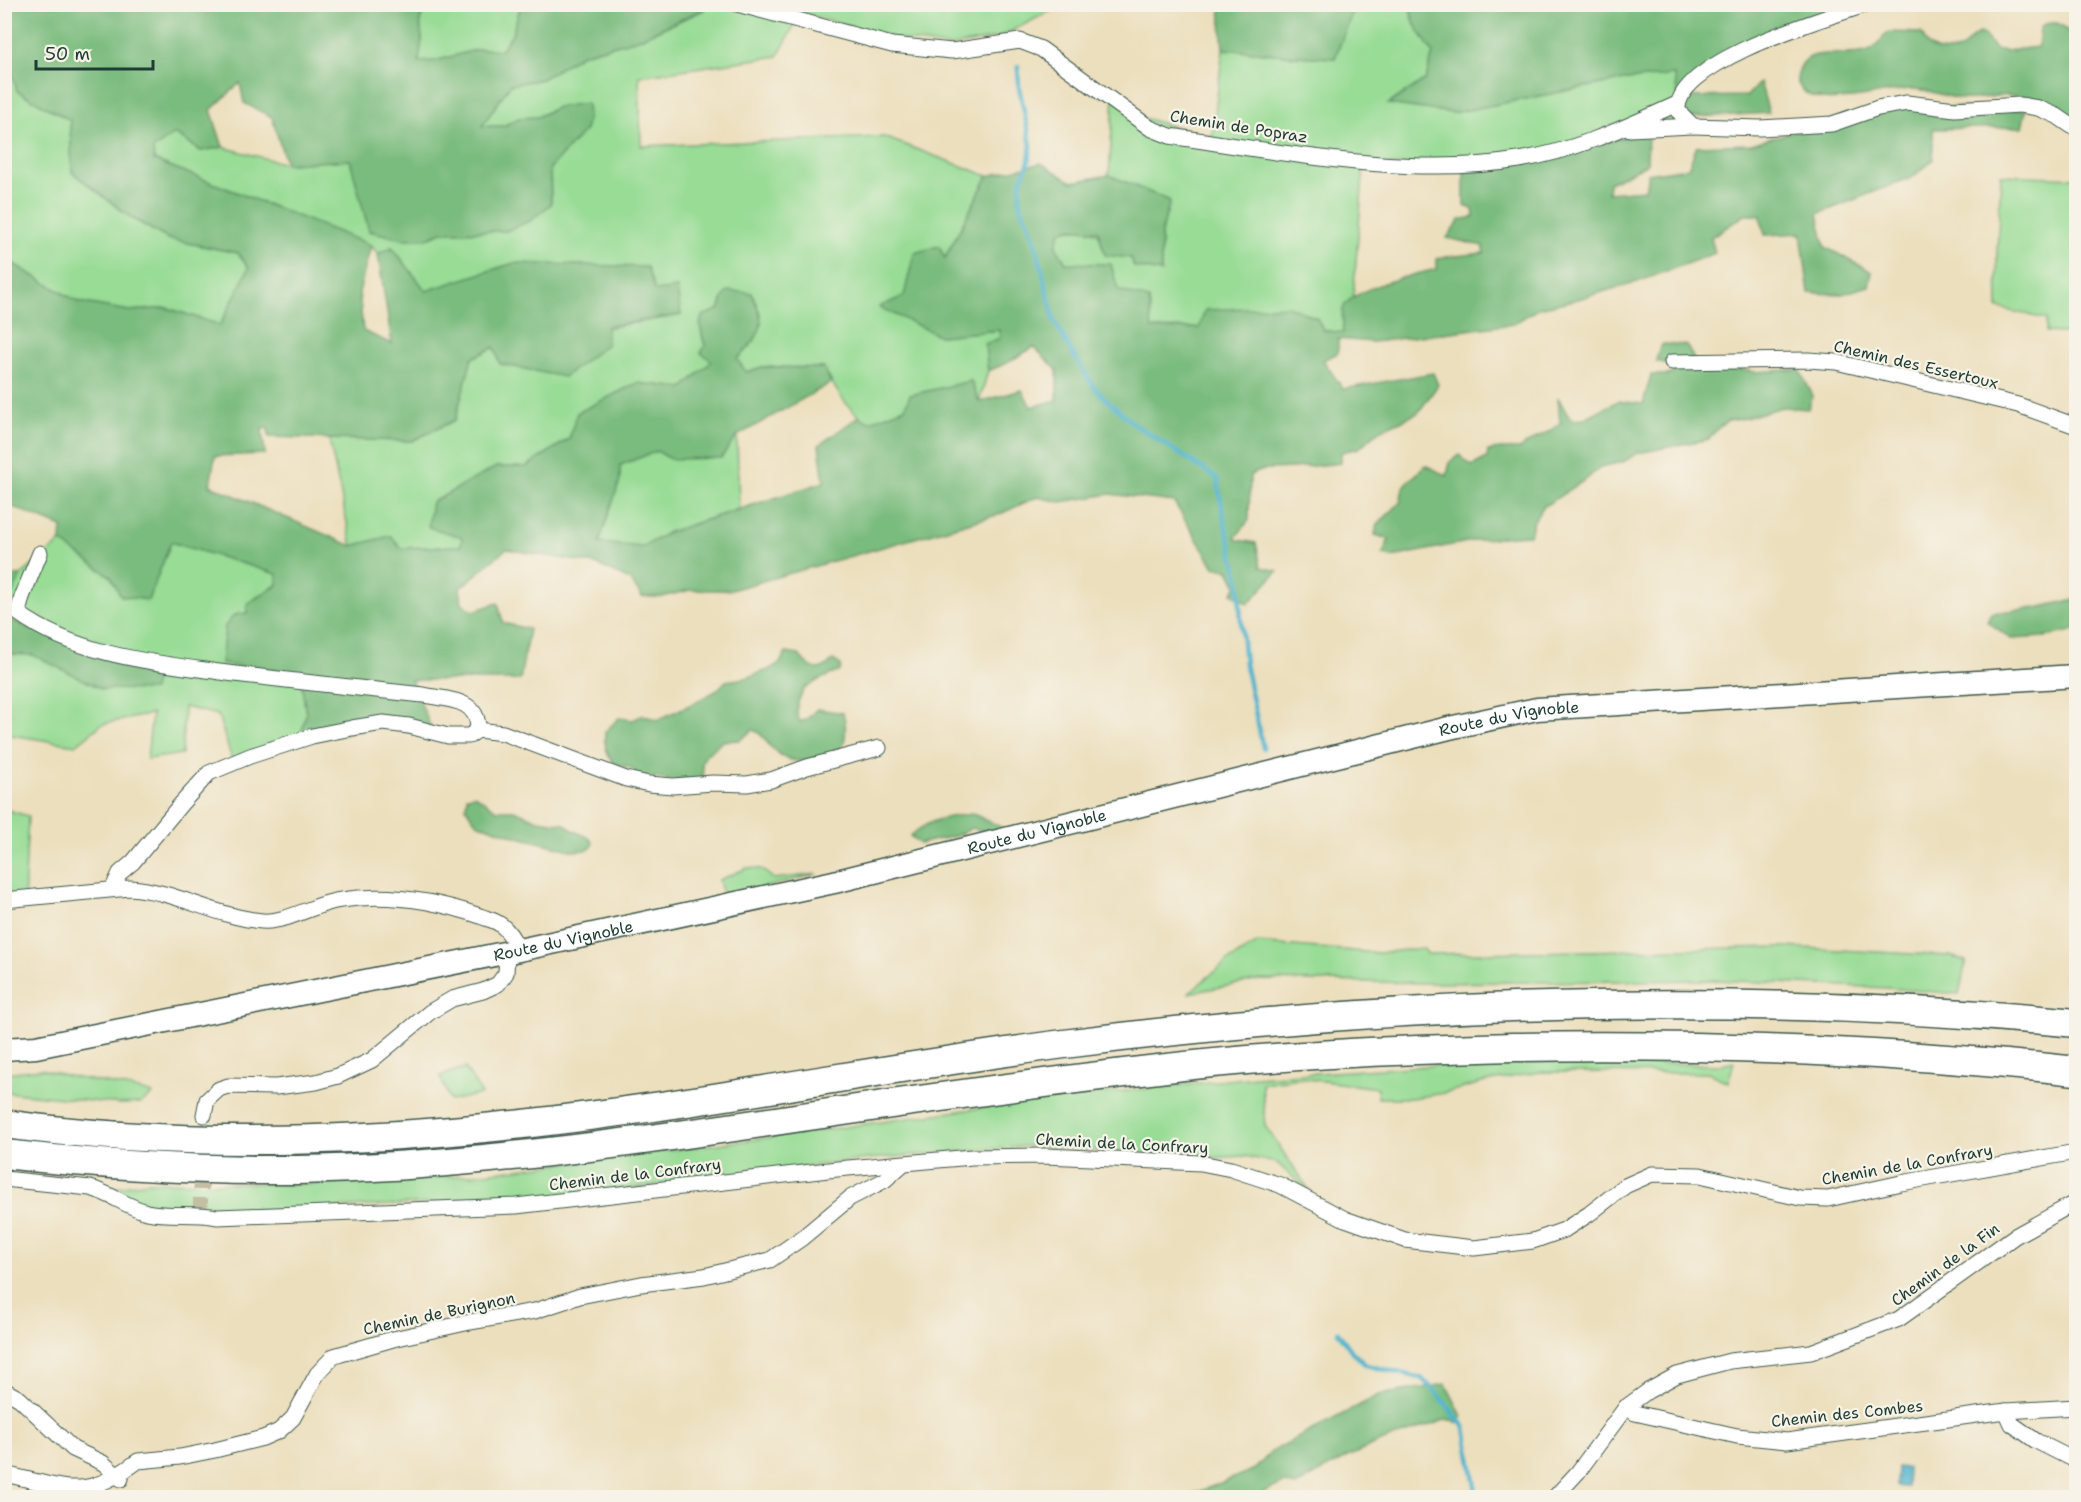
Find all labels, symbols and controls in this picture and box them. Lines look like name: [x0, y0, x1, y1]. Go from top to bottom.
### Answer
scale bar: [36, 33, 153, 71]
text: 50 m: [45, 42, 90, 66]
street label: Chemin de Popraz: [1168, 105, 1309, 148]
street label: Chemin des Essertoux: [1832, 335, 2000, 394]
street label: Route du Vignoble: [1437, 696, 1580, 741]
street label: Route du Vignoble: [965, 804, 1109, 859]
street label: Route du Vignoble: [492, 916, 635, 966]
street label: Chemin de la Confrary: [1035, 1128, 1209, 1159]
street label: Chemin de la Confrary: [1820, 1139, 1994, 1190]
street label: Chemin de la Confrary: [548, 1154, 722, 1195]
street label: Chemin de la Fin: [1887, 1218, 2004, 1311]
street label: Chemin de Burignon: [361, 1287, 517, 1340]
street label: Chemin des Combes: [1770, 1395, 1924, 1432]

